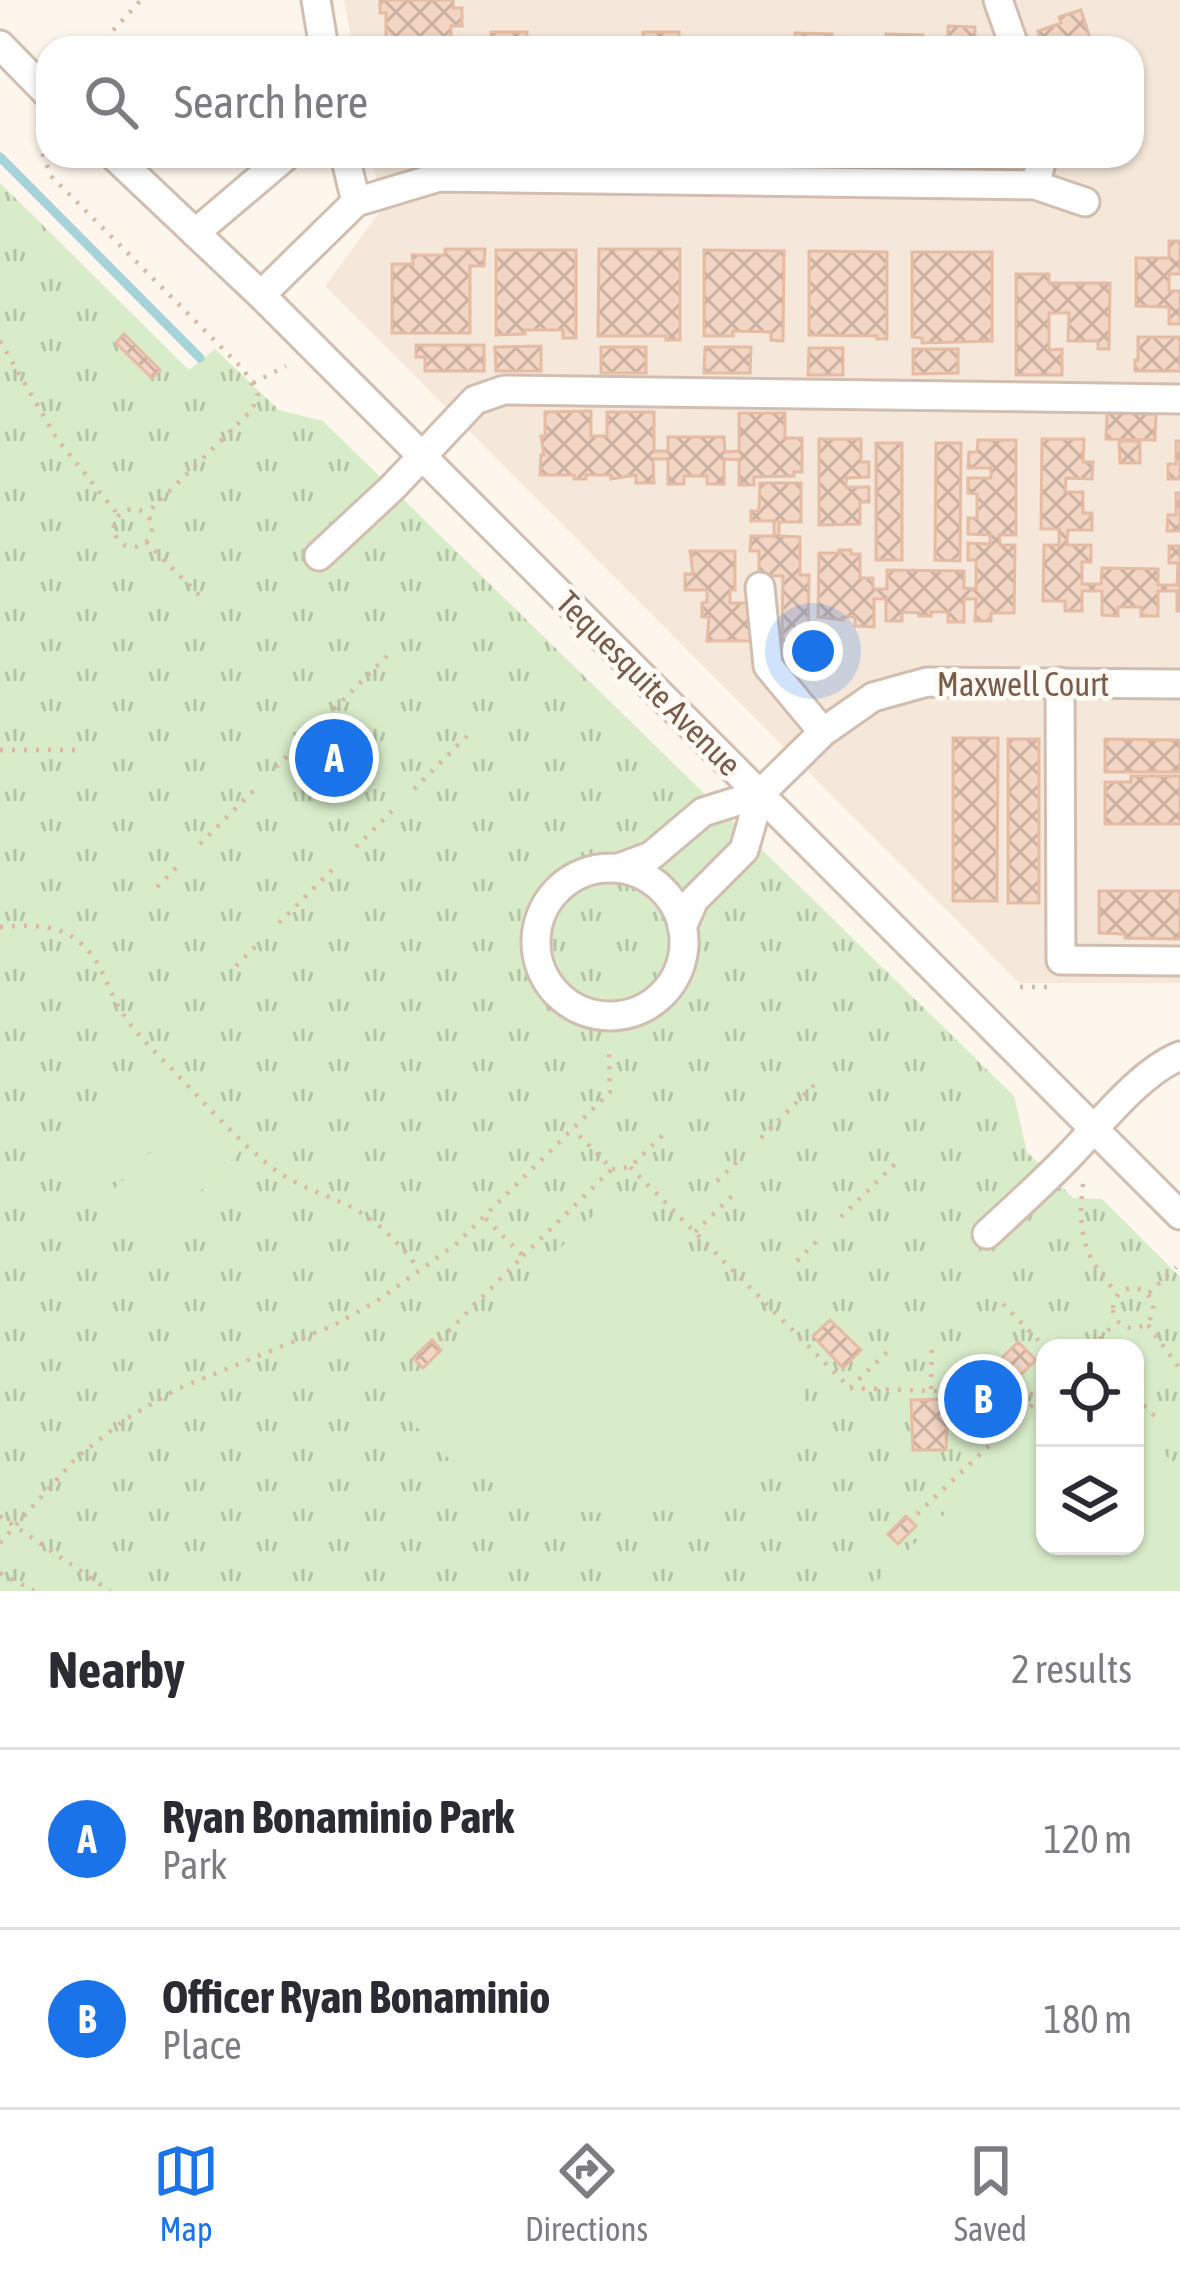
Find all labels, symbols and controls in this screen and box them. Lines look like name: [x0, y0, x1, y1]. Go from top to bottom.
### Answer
search box: [36, 36, 1144, 168]
icon: search: [78, 69, 144, 135]
text: Search here: [174, 76, 368, 128]
street label: Tequesquite Avenue: [549, 583, 749, 783]
your location: [783, 621, 843, 681]
street label: Maxwell Court: [937, 665, 1109, 703]
pin: A: [295, 713, 373, 803]
map controls: [1036, 1339, 1144, 1555]
button: locate: [1036, 1339, 1144, 1447]
pin: B: [944, 1354, 1022, 1444]
button: layers: [1036, 1447, 1144, 1555]
text: Nearby: [48, 1640, 185, 1699]
text: 2 results: [1011, 1647, 1132, 1691]
text: Ryan Bonaminio Park: [162, 1791, 514, 1843]
text: A: [77, 1817, 97, 1861]
text: 120 m: [1044, 1817, 1132, 1861]
text: Park: [162, 1843, 227, 1887]
text: Officer Ryan Bonaminio: [162, 1971, 550, 2023]
text: B: [78, 1997, 96, 2041]
text: 180 m: [1044, 1997, 1132, 2041]
text: Place: [162, 2023, 242, 2067]
tab: Map: [153, 2138, 219, 2248]
tab: Directions: [525, 2138, 648, 2248]
tab: Saved: [954, 2138, 1027, 2248]

